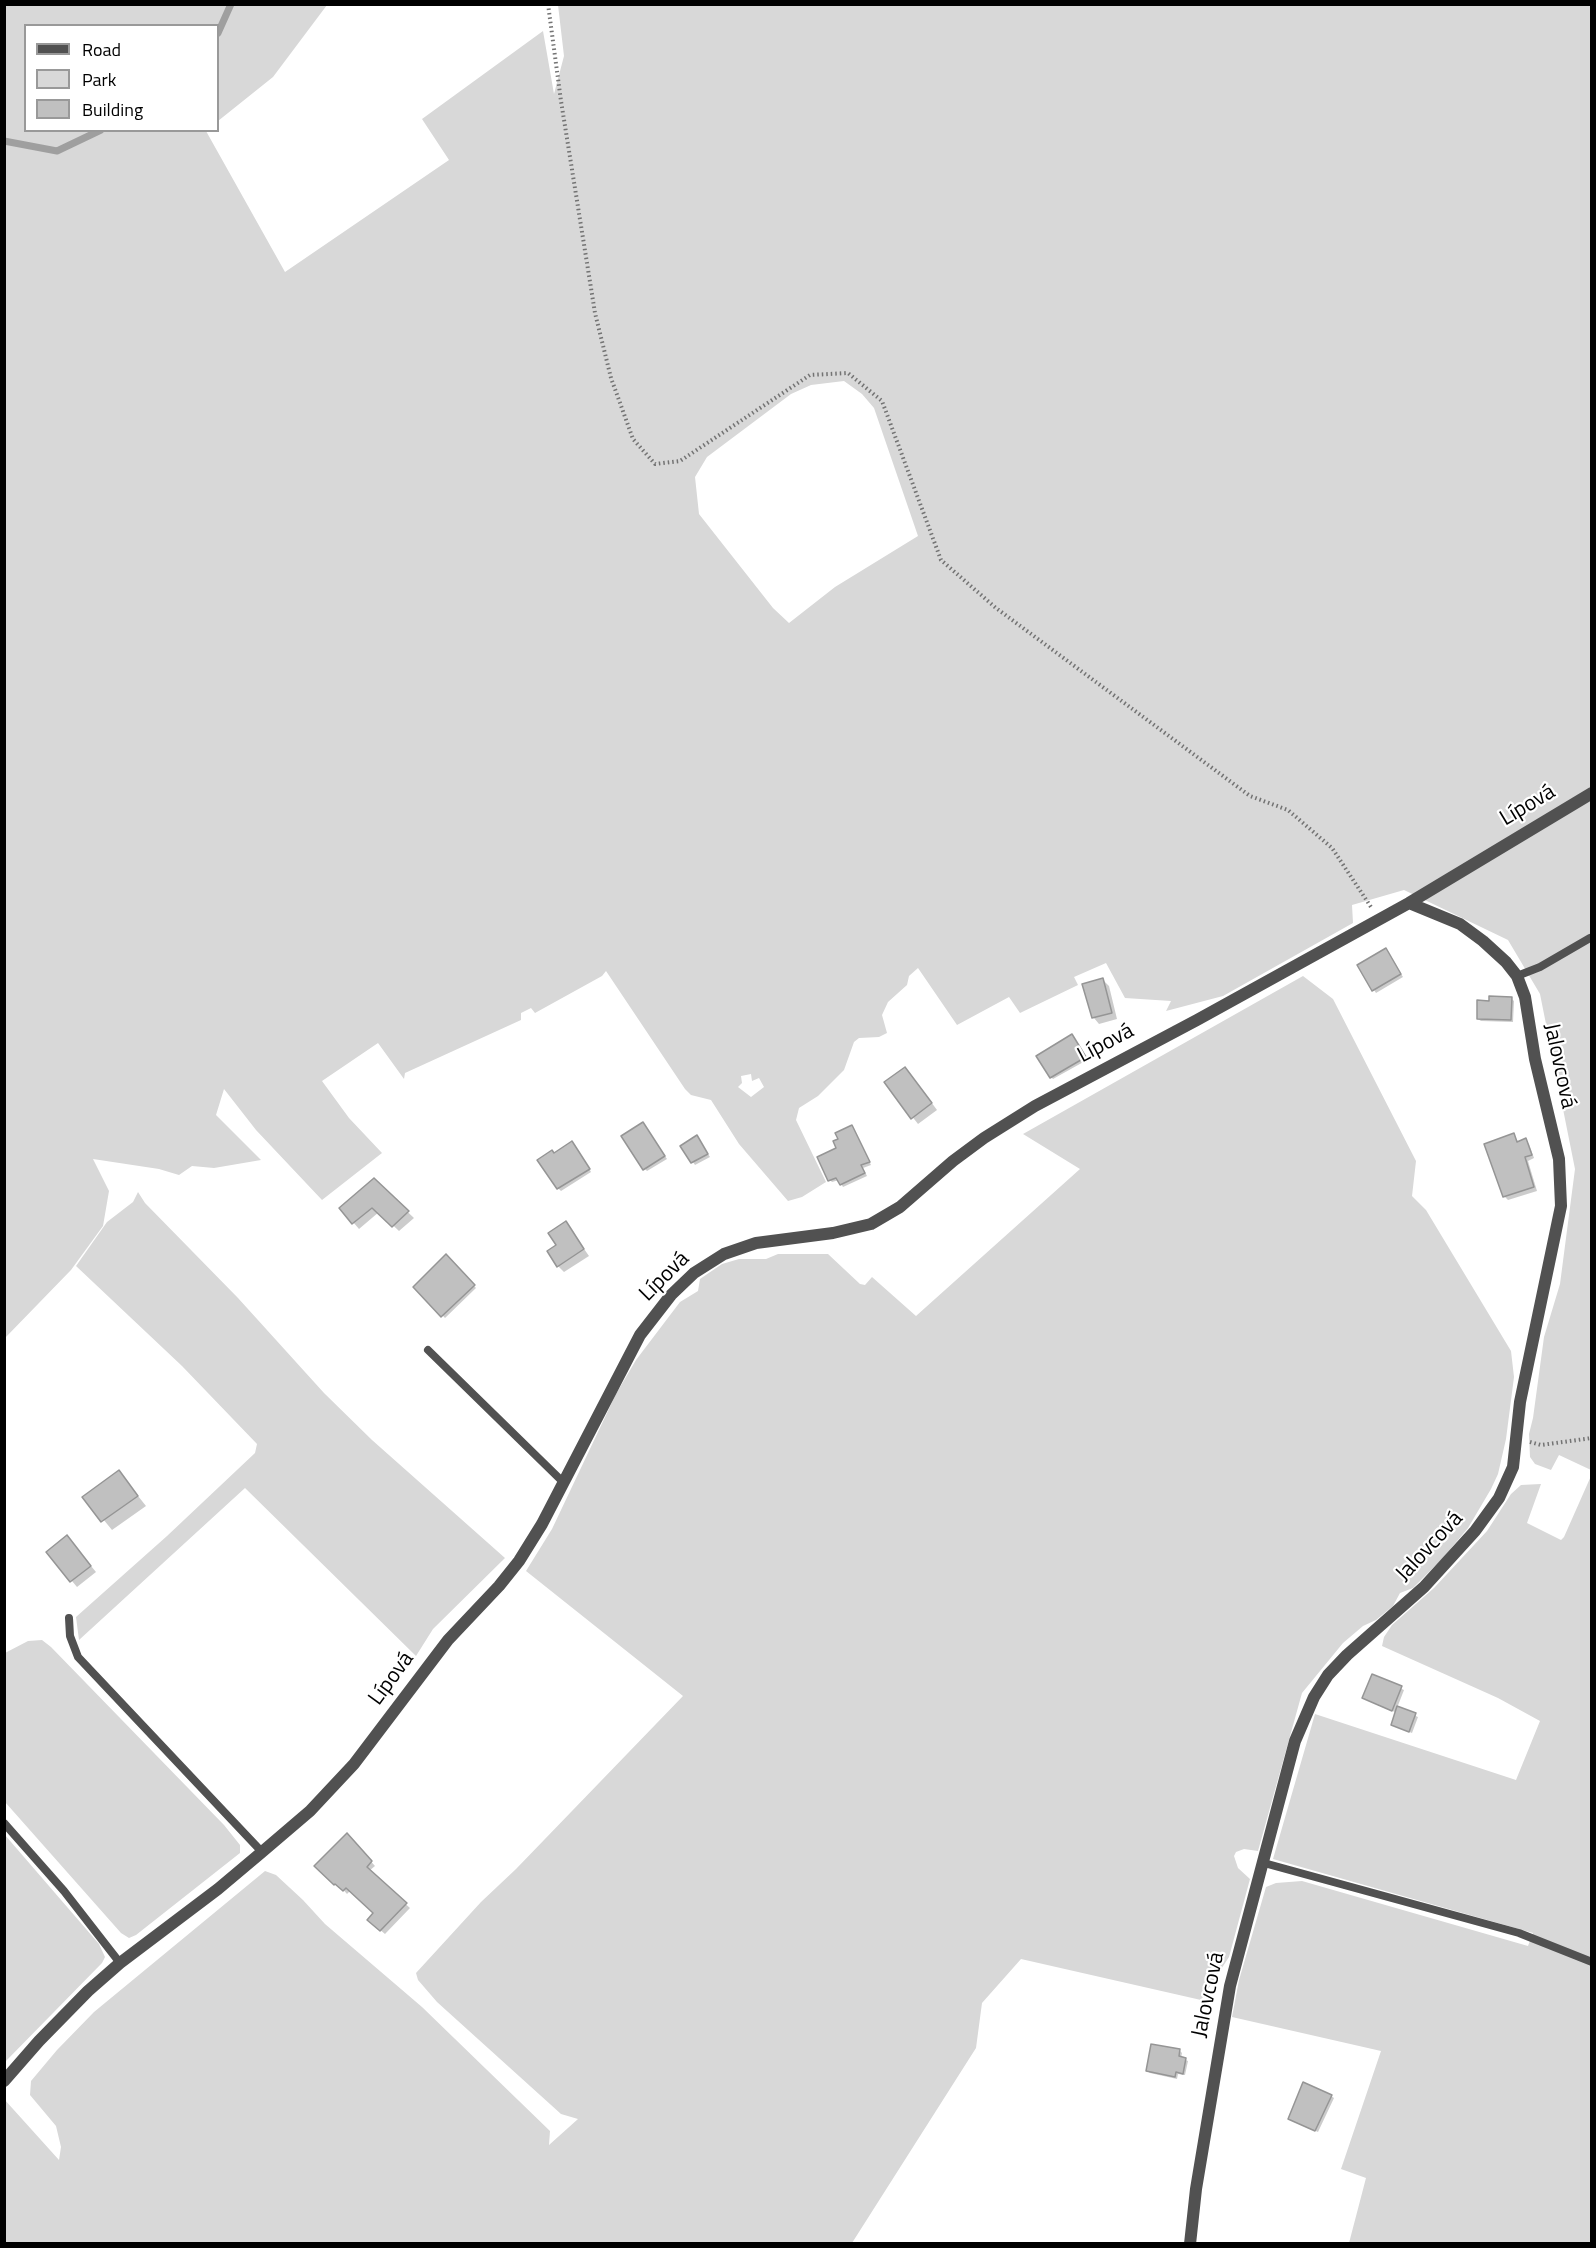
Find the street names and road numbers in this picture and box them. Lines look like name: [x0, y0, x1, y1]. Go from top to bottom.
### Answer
street label: Lípová: [1496, 779, 1560, 833]
street label: Lípová: [1073, 1018, 1139, 1070]
street label: Jalovcová: [1537, 1021, 1581, 1111]
street label: Lípová: [635, 1247, 695, 1307]
street label: Jalovcová: [1391, 1506, 1469, 1588]
street label: Lípová: [364, 1647, 420, 1711]
street label: Jalovcová: [1187, 1950, 1231, 2040]

